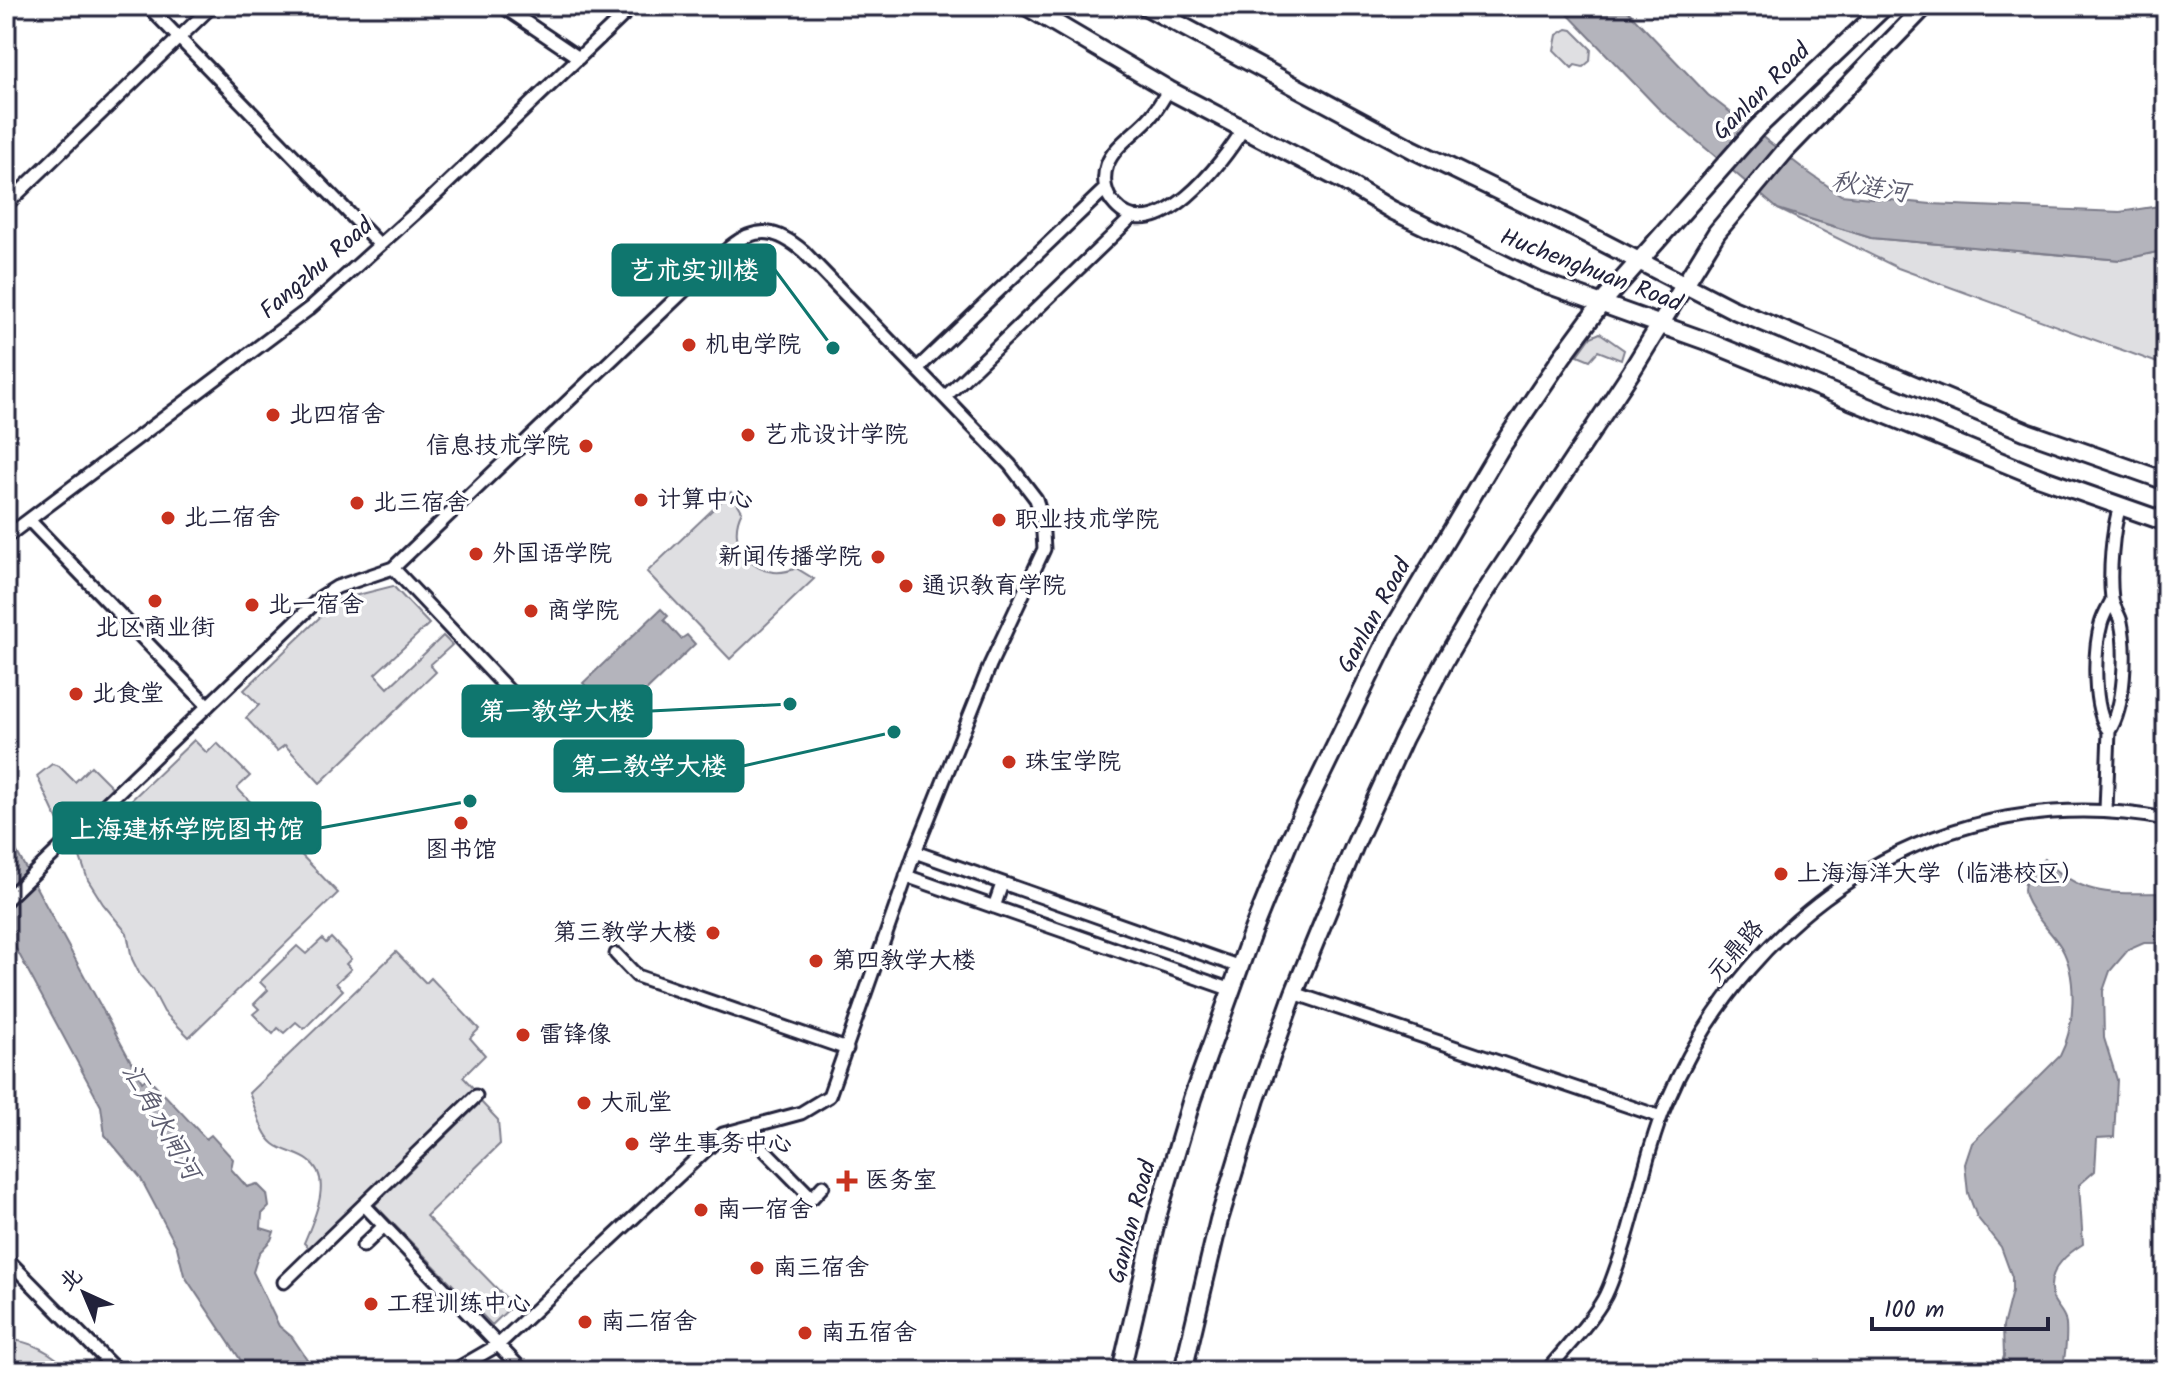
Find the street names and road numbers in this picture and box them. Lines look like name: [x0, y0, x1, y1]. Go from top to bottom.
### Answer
street label: Ganlan Road: [1704, 33, 1821, 150]
street label: Fangzhu Road: [251, 207, 384, 330]
street label: Huchenghuan Road: [1494, 218, 1689, 324]
street label: Ganlan Road: [1327, 550, 1423, 681]
street label: 元鼎路: [1698, 911, 1774, 991]
street label: Ganlan Road: [1098, 1155, 1168, 1288]

